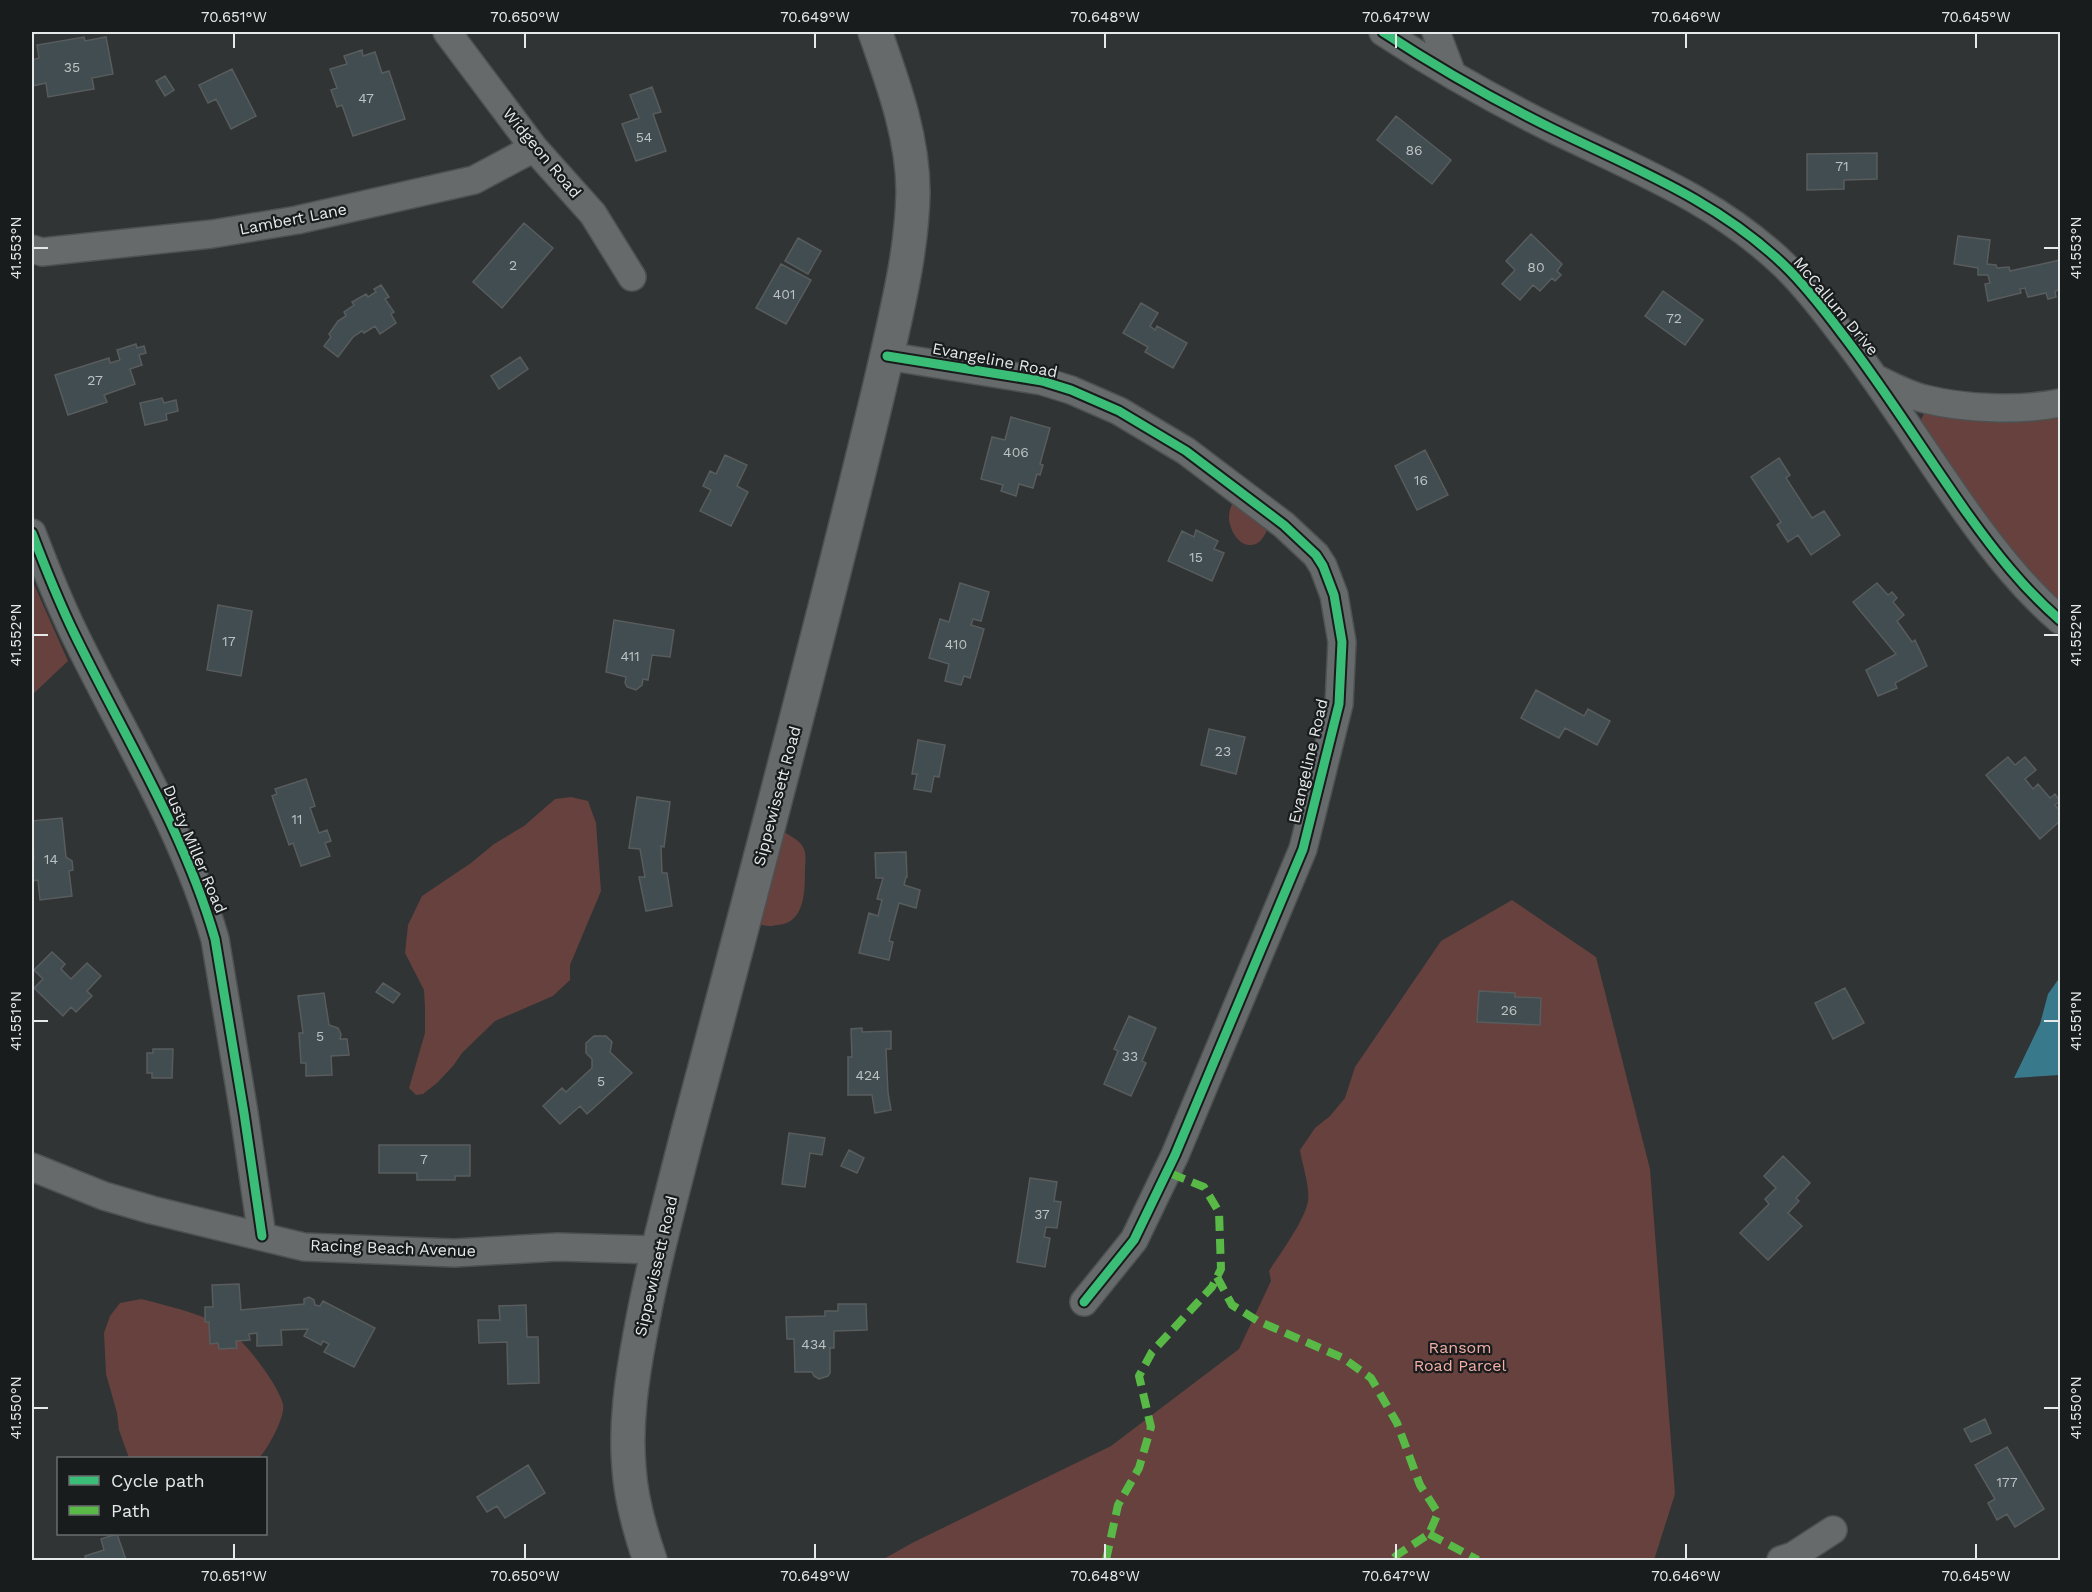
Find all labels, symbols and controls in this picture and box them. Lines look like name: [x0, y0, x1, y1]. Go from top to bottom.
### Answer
text: 70.651°W: [201, 8, 267, 26]
text: 70.650°W: [490, 8, 560, 26]
text: 70.649°W: [780, 8, 850, 26]
text: 70.648°W: [1070, 8, 1140, 26]
text: 70.647°W: [1362, 8, 1430, 26]
text: 70.646°W: [1651, 8, 1721, 26]
text: 70.645°W: [1941, 8, 2011, 26]
house number: 35: [64, 59, 80, 75]
house number: 47: [358, 90, 374, 106]
street label: Widgeon Road: [499, 104, 585, 202]
house number: 54: [636, 129, 652, 145]
house number: 86: [1405, 142, 1423, 158]
house number: 71: [1835, 158, 1849, 174]
street label: Lambert Lane: [238, 199, 348, 239]
text: 41.553°N: [7, 217, 25, 279]
text: 41.553°N: [2067, 217, 2085, 279]
street label: McCallum Drive: [1789, 253, 1883, 359]
house number: 2: [509, 257, 517, 273]
house number: 80: [1527, 259, 1545, 275]
house number: 401: [773, 286, 795, 302]
house number: 72: [1666, 310, 1682, 326]
street label: Evangeline Road: [931, 339, 1059, 381]
house number: 27: [87, 372, 103, 388]
house number: 406: [1003, 444, 1029, 460]
house number: 16: [1414, 472, 1428, 488]
house number: 15: [1189, 549, 1203, 565]
text: 41.552°N: [7, 604, 25, 666]
text: 41.552°N: [2067, 604, 2085, 666]
house number: 17: [222, 633, 236, 649]
house number: 410: [945, 636, 967, 652]
house number: 411: [620, 648, 640, 664]
street label: Evangeline Road: [1284, 697, 1332, 825]
street label: Sippewissett Road: [749, 724, 805, 868]
house number: 23: [1215, 743, 1231, 759]
street label: Dusty Miller Road: [159, 782, 231, 916]
house number: 11: [292, 811, 302, 827]
house number: 14: [44, 851, 58, 867]
text: 41.551°N: [7, 991, 25, 1051]
text: 41.551°N: [2067, 991, 2085, 1051]
house number: 26: [1501, 1002, 1517, 1018]
house number: 5: [316, 1028, 324, 1044]
house number: 33: [1122, 1048, 1138, 1064]
house number: 424: [856, 1067, 880, 1083]
house number: 5: [597, 1073, 605, 1089]
house number: 7: [420, 1151, 428, 1167]
street label: Sippewissett Road: [631, 1194, 681, 1338]
house number: 37: [1034, 1206, 1050, 1222]
street label: Racing Beach Avenue: [310, 1236, 476, 1260]
house number: 434: [801, 1336, 827, 1352]
park label: Ransom Road Parcel: [1414, 1338, 1506, 1375]
text: 41.550°N: [7, 1376, 25, 1440]
text: 41.550°N: [2067, 1376, 2085, 1440]
legend: [57, 1457, 267, 1535]
text: Cycle path: [111, 1470, 205, 1491]
house number: 177: [1996, 1474, 2018, 1490]
text: Path: [111, 1500, 151, 1521]
text: 70.651°W: [201, 1567, 267, 1585]
text: 70.650°W: [490, 1567, 560, 1585]
text: 70.649°W: [780, 1567, 850, 1585]
text: 70.648°W: [1070, 1567, 1140, 1585]
text: 70.647°W: [1362, 1567, 1430, 1585]
text: 70.646°W: [1651, 1567, 1721, 1585]
text: 70.645°W: [1941, 1567, 2011, 1585]

